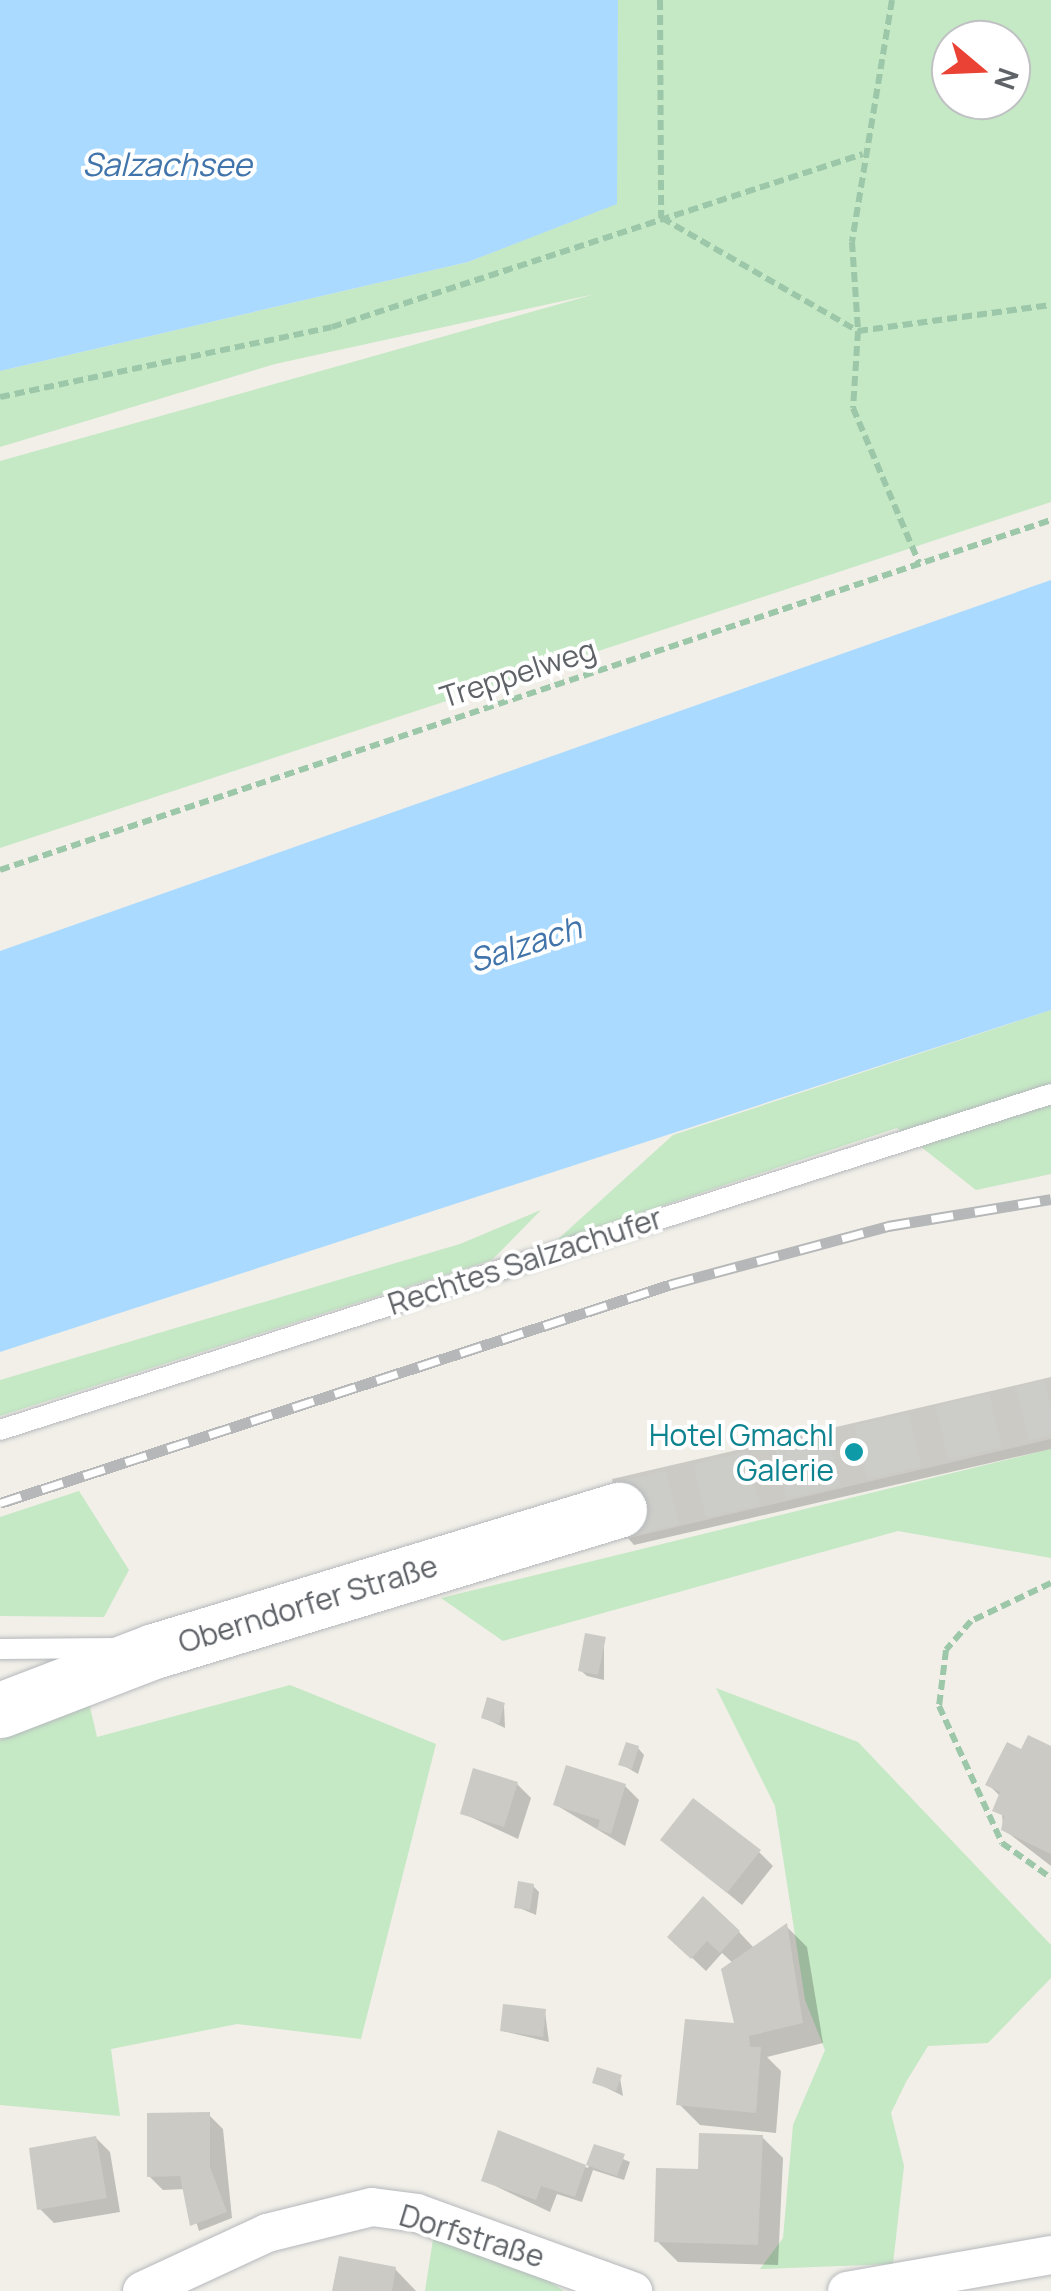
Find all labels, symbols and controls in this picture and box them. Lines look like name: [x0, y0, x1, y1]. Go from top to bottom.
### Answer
north arrow: [931, 20, 1031, 120]
text: N: [986, 63, 1029, 95]
water label: Salzachsee: [82, 145, 252, 183]
street label: Treppelweg: [436, 631, 600, 715]
water label: Salzach: [464, 908, 586, 980]
street label: Rechtes Salzachufer: [383, 1200, 667, 1322]
place label: Hotel Gmachl Galerie: [649, 1417, 834, 1488]
marker: Hotel Gmachl Galerie: [843, 1441, 865, 1463]
street label: Oberndorfer Straße: [174, 1547, 442, 1661]
street label: Dorfstraße: [395, 2197, 549, 2275]

